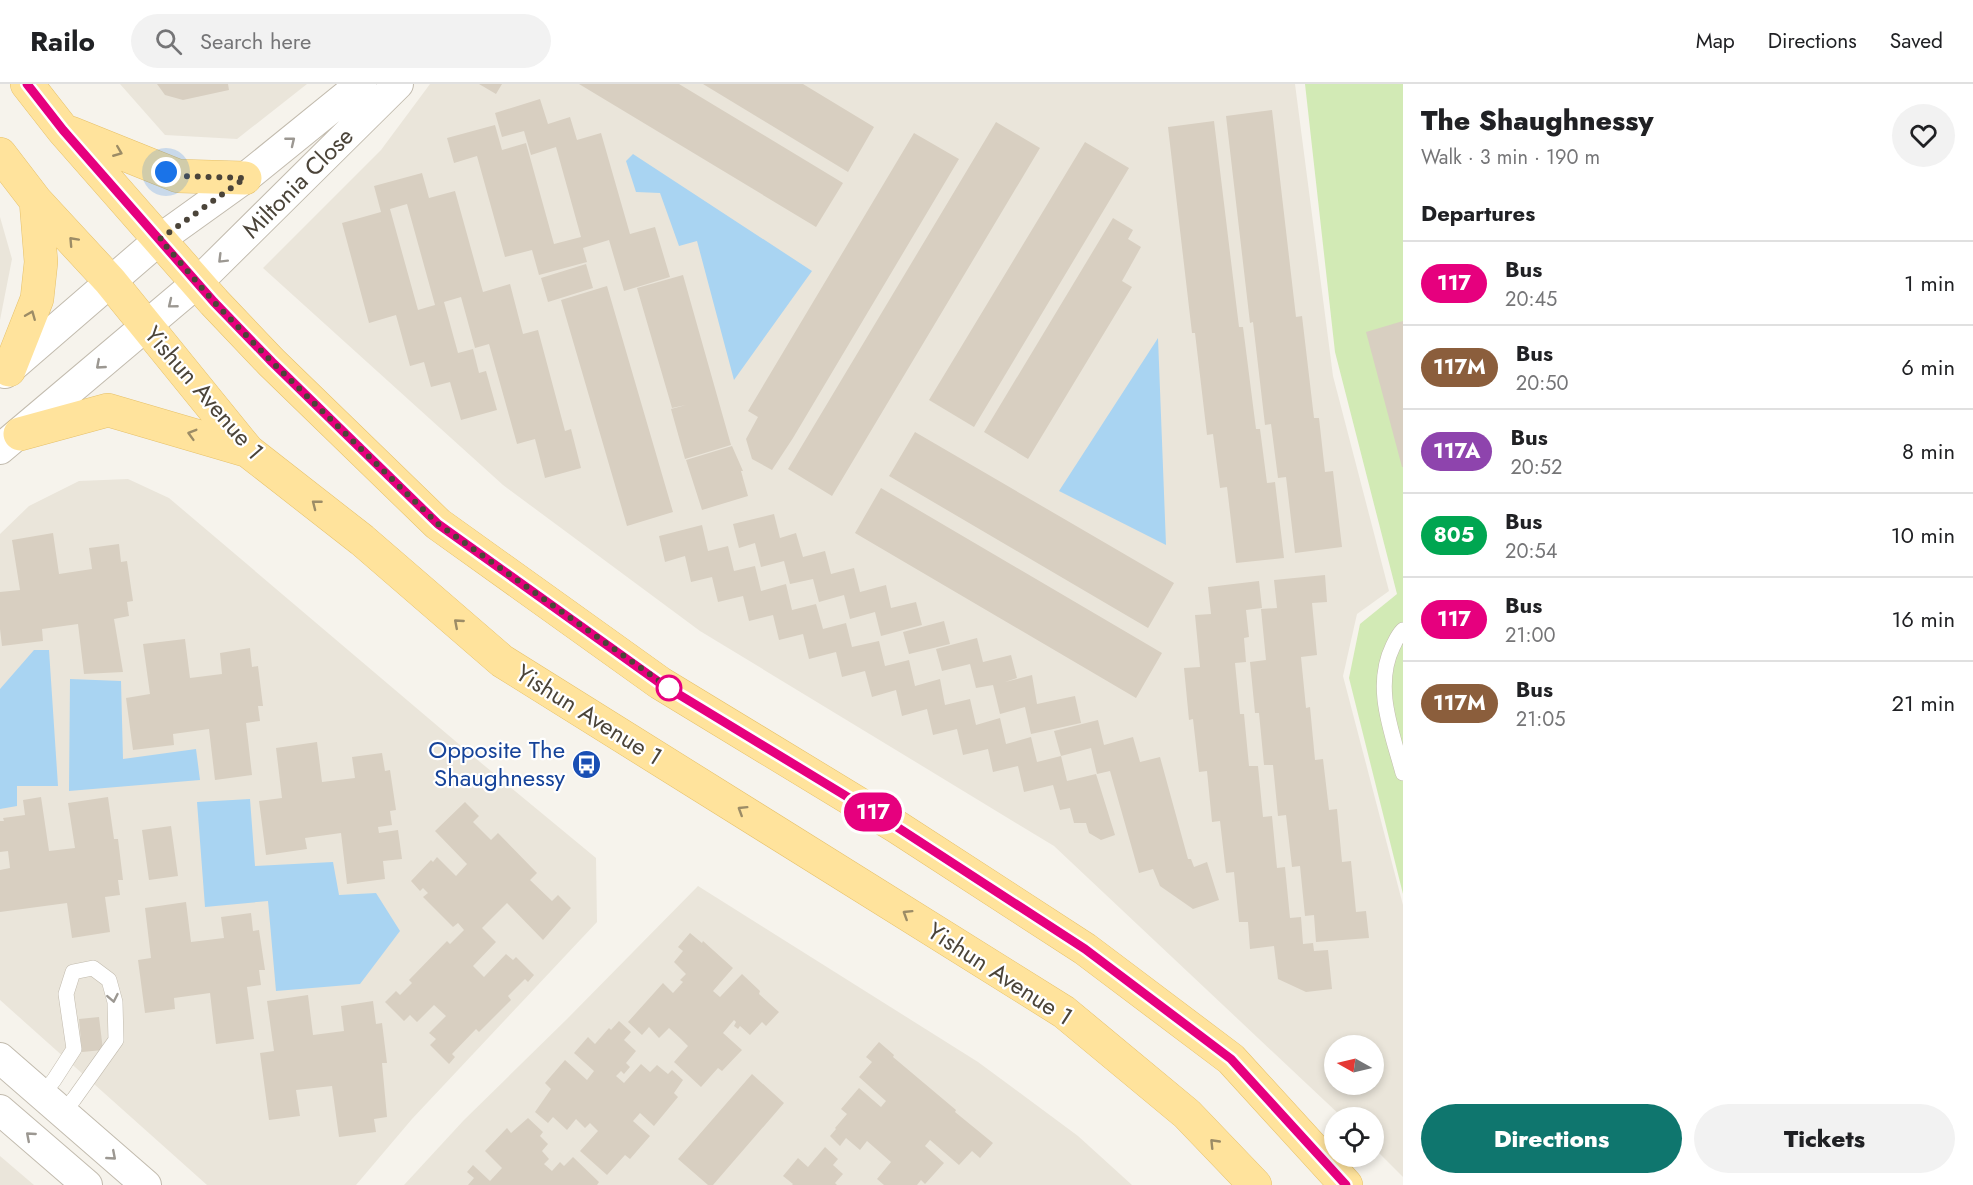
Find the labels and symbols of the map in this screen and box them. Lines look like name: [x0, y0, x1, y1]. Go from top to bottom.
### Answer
street label: Miltonia Close: [234, 119, 361, 246]
one-way arrow: [284, 137, 295, 148]
one-way arrow: [111, 145, 122, 157]
your location: [151, 157, 181, 187]
one-way arrow: [69, 237, 80, 248]
one-way arrow: [219, 251, 230, 262]
one-way arrow: [167, 297, 178, 308]
one-way arrow: [23, 311, 36, 321]
street label: Yishun Avenue 1: [136, 318, 272, 467]
one-way arrow: [96, 357, 107, 368]
one-way arrow: [187, 429, 197, 441]
one-way arrow: [312, 500, 323, 511]
one-way arrow: [454, 619, 465, 630]
street label: Yishun Avenue 1: [509, 655, 669, 774]
unlabelled marker: [656, 675, 682, 701]
place label: Opposite The Shaughnessy: [428, 732, 565, 795]
bus stop icon: Opposite The Shaughnessy: [570, 748, 602, 780]
line badge: 117: [838, 792, 908, 832]
one-way arrow: [738, 806, 748, 818]
one-way arrow: [903, 910, 913, 922]
street label: Yishun Avenue 1: [921, 913, 1080, 1034]
one-way arrow: [106, 992, 119, 1002]
north arrow: [1324, 1035, 1384, 1095]
one-way arrow: [26, 1132, 37, 1143]
one-way arrow: [1210, 1139, 1221, 1149]
one-way arrow: [105, 1149, 116, 1160]

